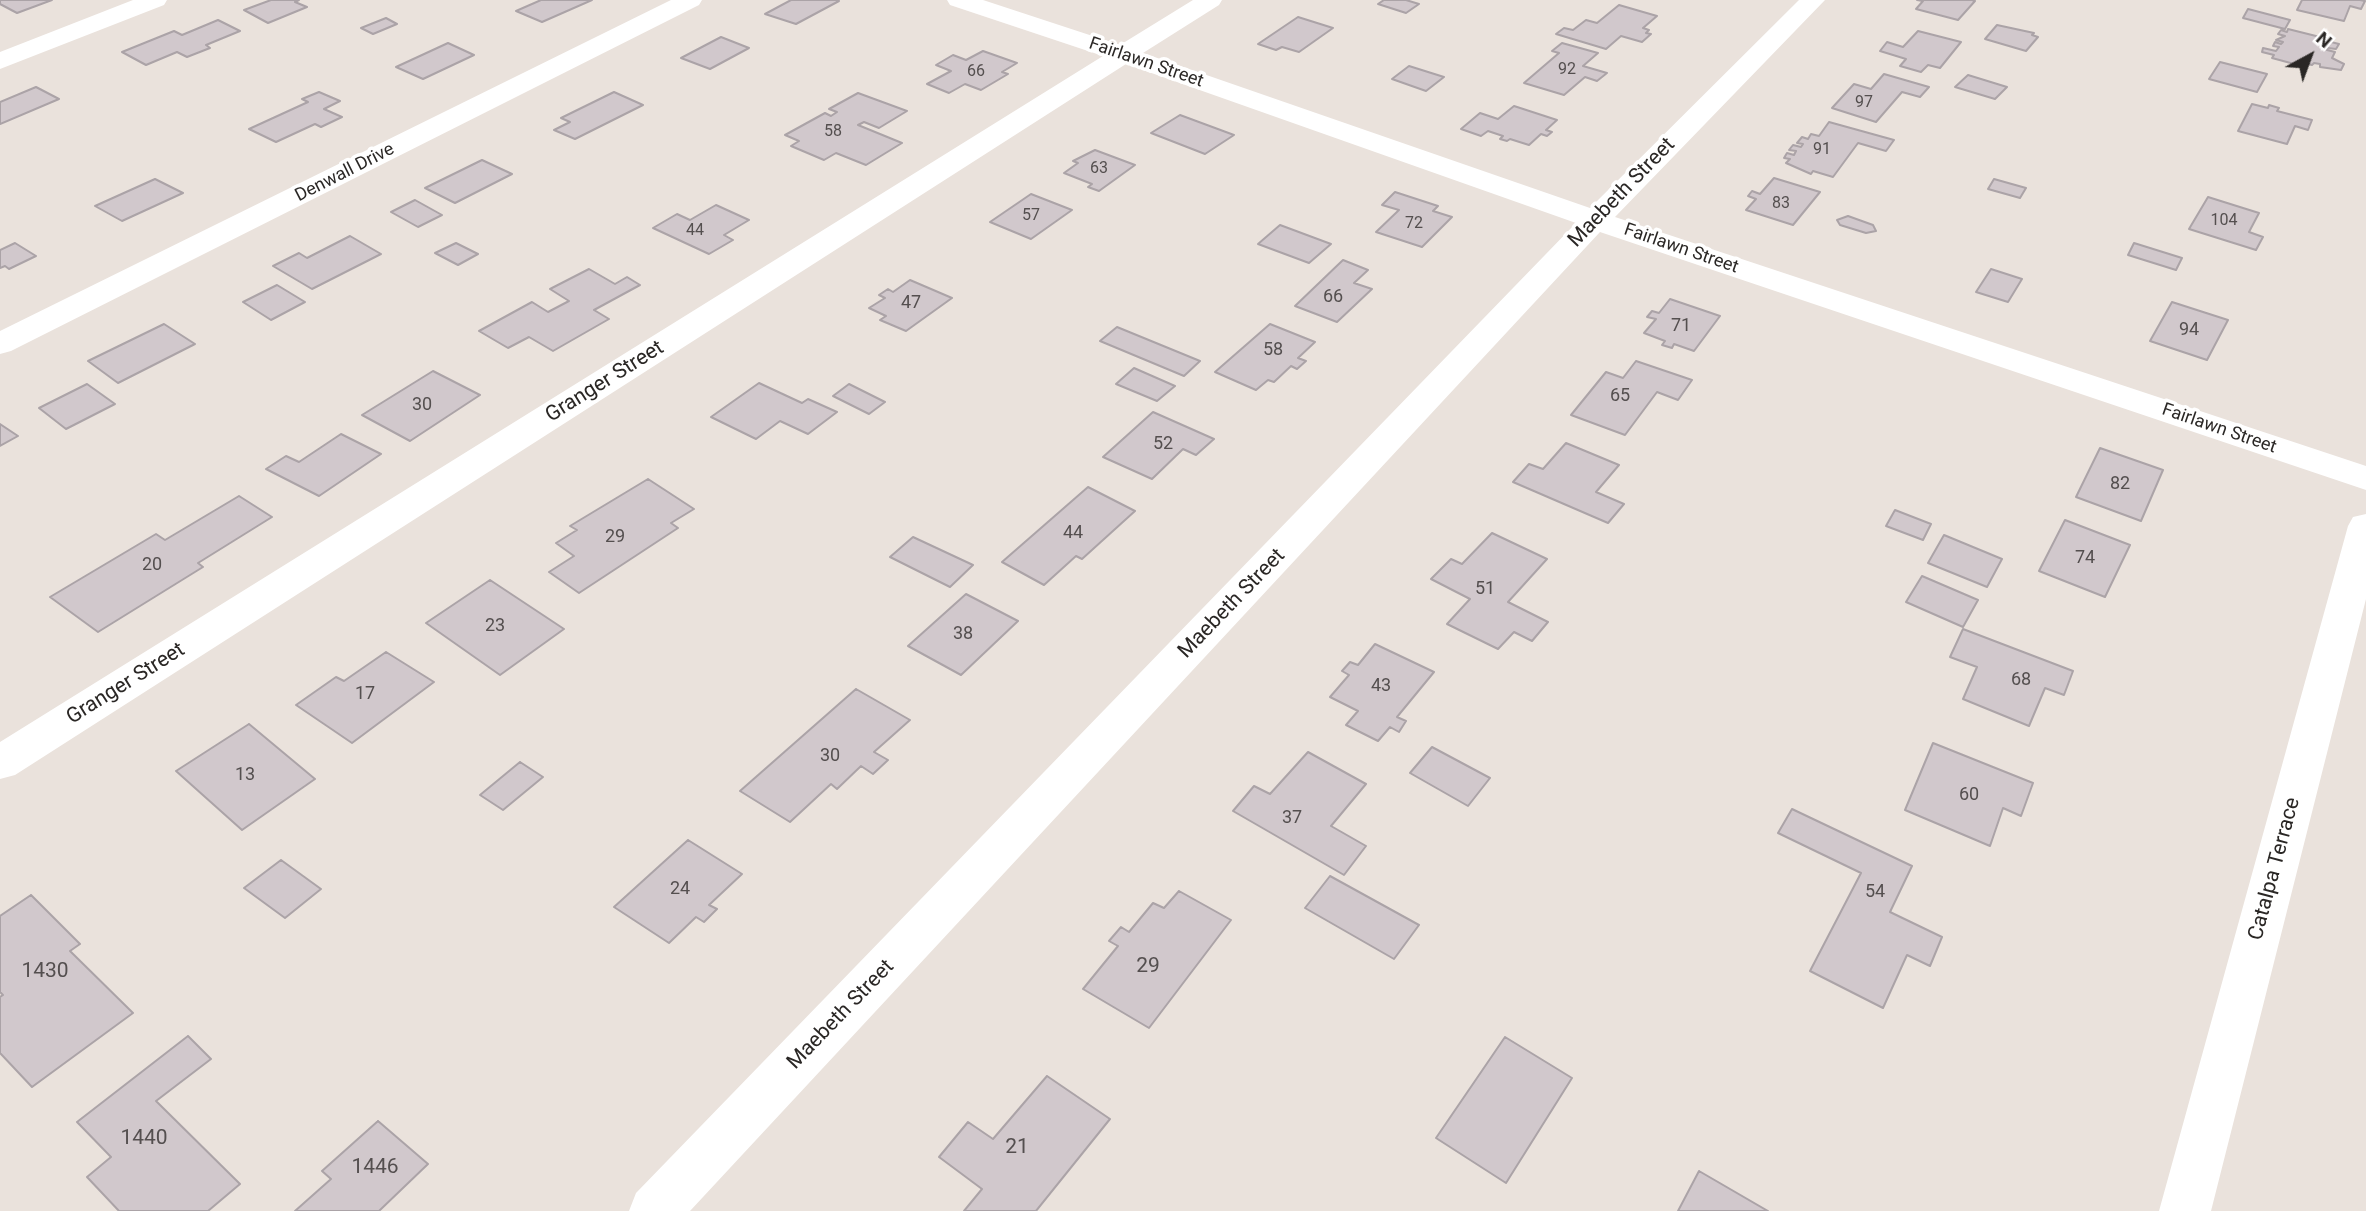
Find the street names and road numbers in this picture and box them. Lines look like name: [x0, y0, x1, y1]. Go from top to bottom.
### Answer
street label: Fairlawn Street: [1086, 33, 1206, 93]
street label: Maebeth Street: [1563, 133, 1681, 253]
street label: Denwall Drive: [292, 139, 398, 207]
street label: Fairlawn Street: [1621, 219, 1741, 279]
street label: Granger Street: [541, 336, 669, 428]
street label: Fairlawn Street: [2159, 399, 2279, 459]
street label: Maebeth Street: [1173, 544, 1291, 664]
street label: Granger Street: [62, 638, 190, 730]
street label: Catalpa Terrace: [2244, 795, 2306, 943]
street label: Maebeth Street: [782, 955, 900, 1075]

